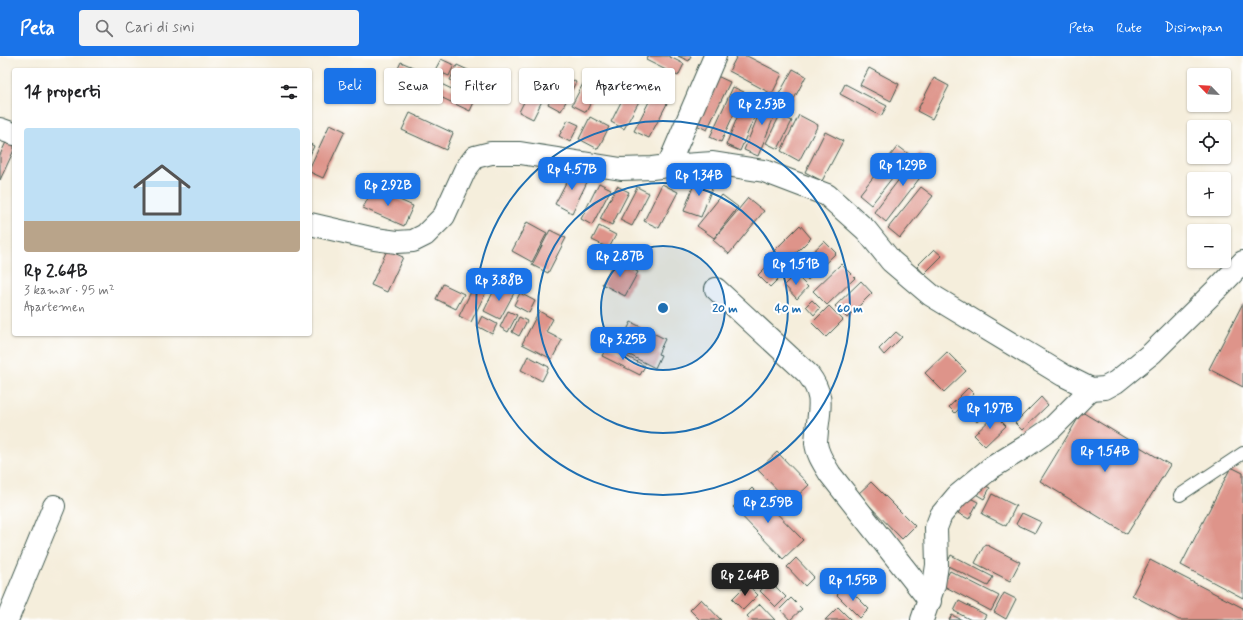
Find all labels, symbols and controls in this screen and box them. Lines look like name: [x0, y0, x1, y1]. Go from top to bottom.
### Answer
search box: [79, 10, 359, 46]
text: Peta: [20, 16, 55, 41]
icon: search: [93, 17, 115, 39]
text: Cari di sini: [125, 18, 195, 38]
text: Peta: [1069, 19, 1094, 37]
text: Rute: [1116, 19, 1142, 37]
text: Disimpan: [1164, 19, 1223, 37]
chip: Beli: [324, 68, 376, 104]
chip: Sewa: [384, 68, 443, 104]
chip: Filter: [451, 68, 511, 104]
chip: Baru: [519, 68, 574, 104]
chip: Apartemen: [582, 68, 675, 104]
north arrow: [1187, 68, 1231, 112]
map controls: [1187, 68, 1231, 268]
text: 14 properti: [24, 81, 100, 103]
icon: filters: [278, 81, 300, 103]
pin: Rp 2.53B: [721, 92, 803, 126]
text: Rp 2.53B: [738, 96, 786, 113]
button: locate: [1187, 120, 1231, 164]
pin: Rp 1.29B: [862, 153, 944, 187]
icon: home: [126, 154, 198, 226]
pin: Rp 4.57B: [531, 157, 613, 191]
text: Rp 1.29B: [879, 157, 927, 174]
text: Rp 4.57B: [547, 161, 597, 178]
pin: Rp 1.34B: [658, 163, 740, 197]
text: Rp 1.34B: [675, 167, 723, 184]
button: +: [1187, 172, 1231, 216]
pin: Rp 2.92B: [347, 173, 429, 207]
text: Rp 2.92B: [364, 177, 412, 194]
button: −: [1187, 224, 1231, 268]
pin: Rp 2.87B: [579, 244, 661, 278]
text: Rp 2.87B: [596, 248, 644, 265]
pin: Rp 1.51B: [755, 252, 837, 286]
text: Rp 1.51B: [773, 256, 819, 273]
text: Rp 2.64B: [24, 260, 88, 282]
pin: Rp 3.88B: [458, 268, 540, 302]
text: Rp 3.88B: [475, 272, 523, 289]
text: 3 kamar · 95 m²: [24, 282, 115, 299]
text: Apartemen: [24, 299, 85, 316]
centre of rings: [656, 301, 670, 315]
text: 20 m: [712, 301, 738, 317]
text: 40 m: [775, 301, 802, 317]
text: 60 m: [837, 301, 863, 317]
pin: Rp 3.25B: [582, 327, 664, 361]
text: Rp 3.25B: [600, 331, 646, 348]
pin: Rp 1.97B: [949, 396, 1031, 430]
text: Rp 1.97B: [967, 400, 1013, 417]
pin: Rp 1.54B: [1064, 439, 1146, 473]
text: Rp 1.54B: [1080, 443, 1130, 460]
pin: Rp 2.59B: [727, 490, 809, 524]
text: Rp 2.59B: [743, 494, 793, 511]
pin: Rp 2.64B: [704, 563, 786, 597]
text: Rp 2.64B: [721, 567, 769, 584]
pin: Rp 1.55B: [812, 568, 894, 602]
text: Rp 1.55B: [829, 572, 877, 589]

